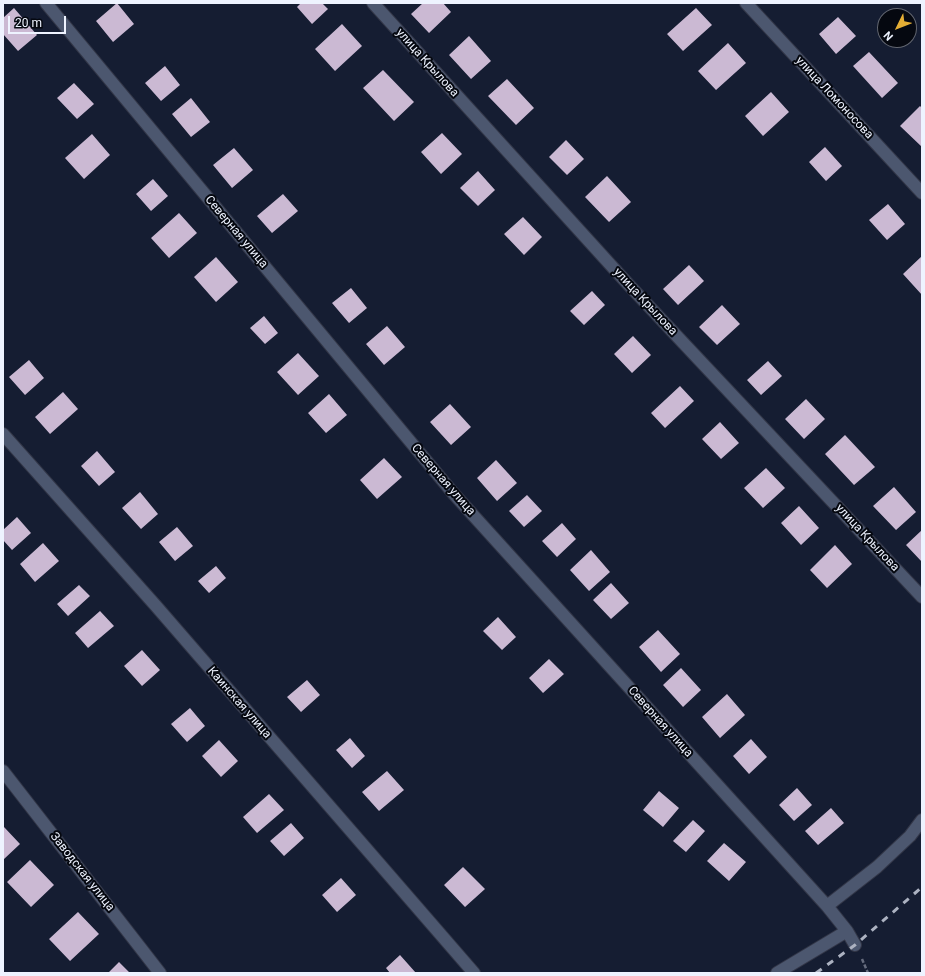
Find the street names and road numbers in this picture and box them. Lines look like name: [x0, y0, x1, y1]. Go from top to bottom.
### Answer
street label: улица Крылова: [393, 26, 461, 100]
street label: улица Ломоносова: [792, 54, 876, 142]
street label: Северная улица: [202, 193, 270, 271]
street label: улица Крылова: [610, 265, 680, 339]
street label: Северная улица: [408, 441, 478, 519]
street label: улица Крылова: [832, 501, 902, 575]
street label: Каинская улица: [204, 664, 274, 742]
street label: Северная улица: [625, 684, 695, 760]
street label: Заводская улица: [47, 830, 117, 914]

